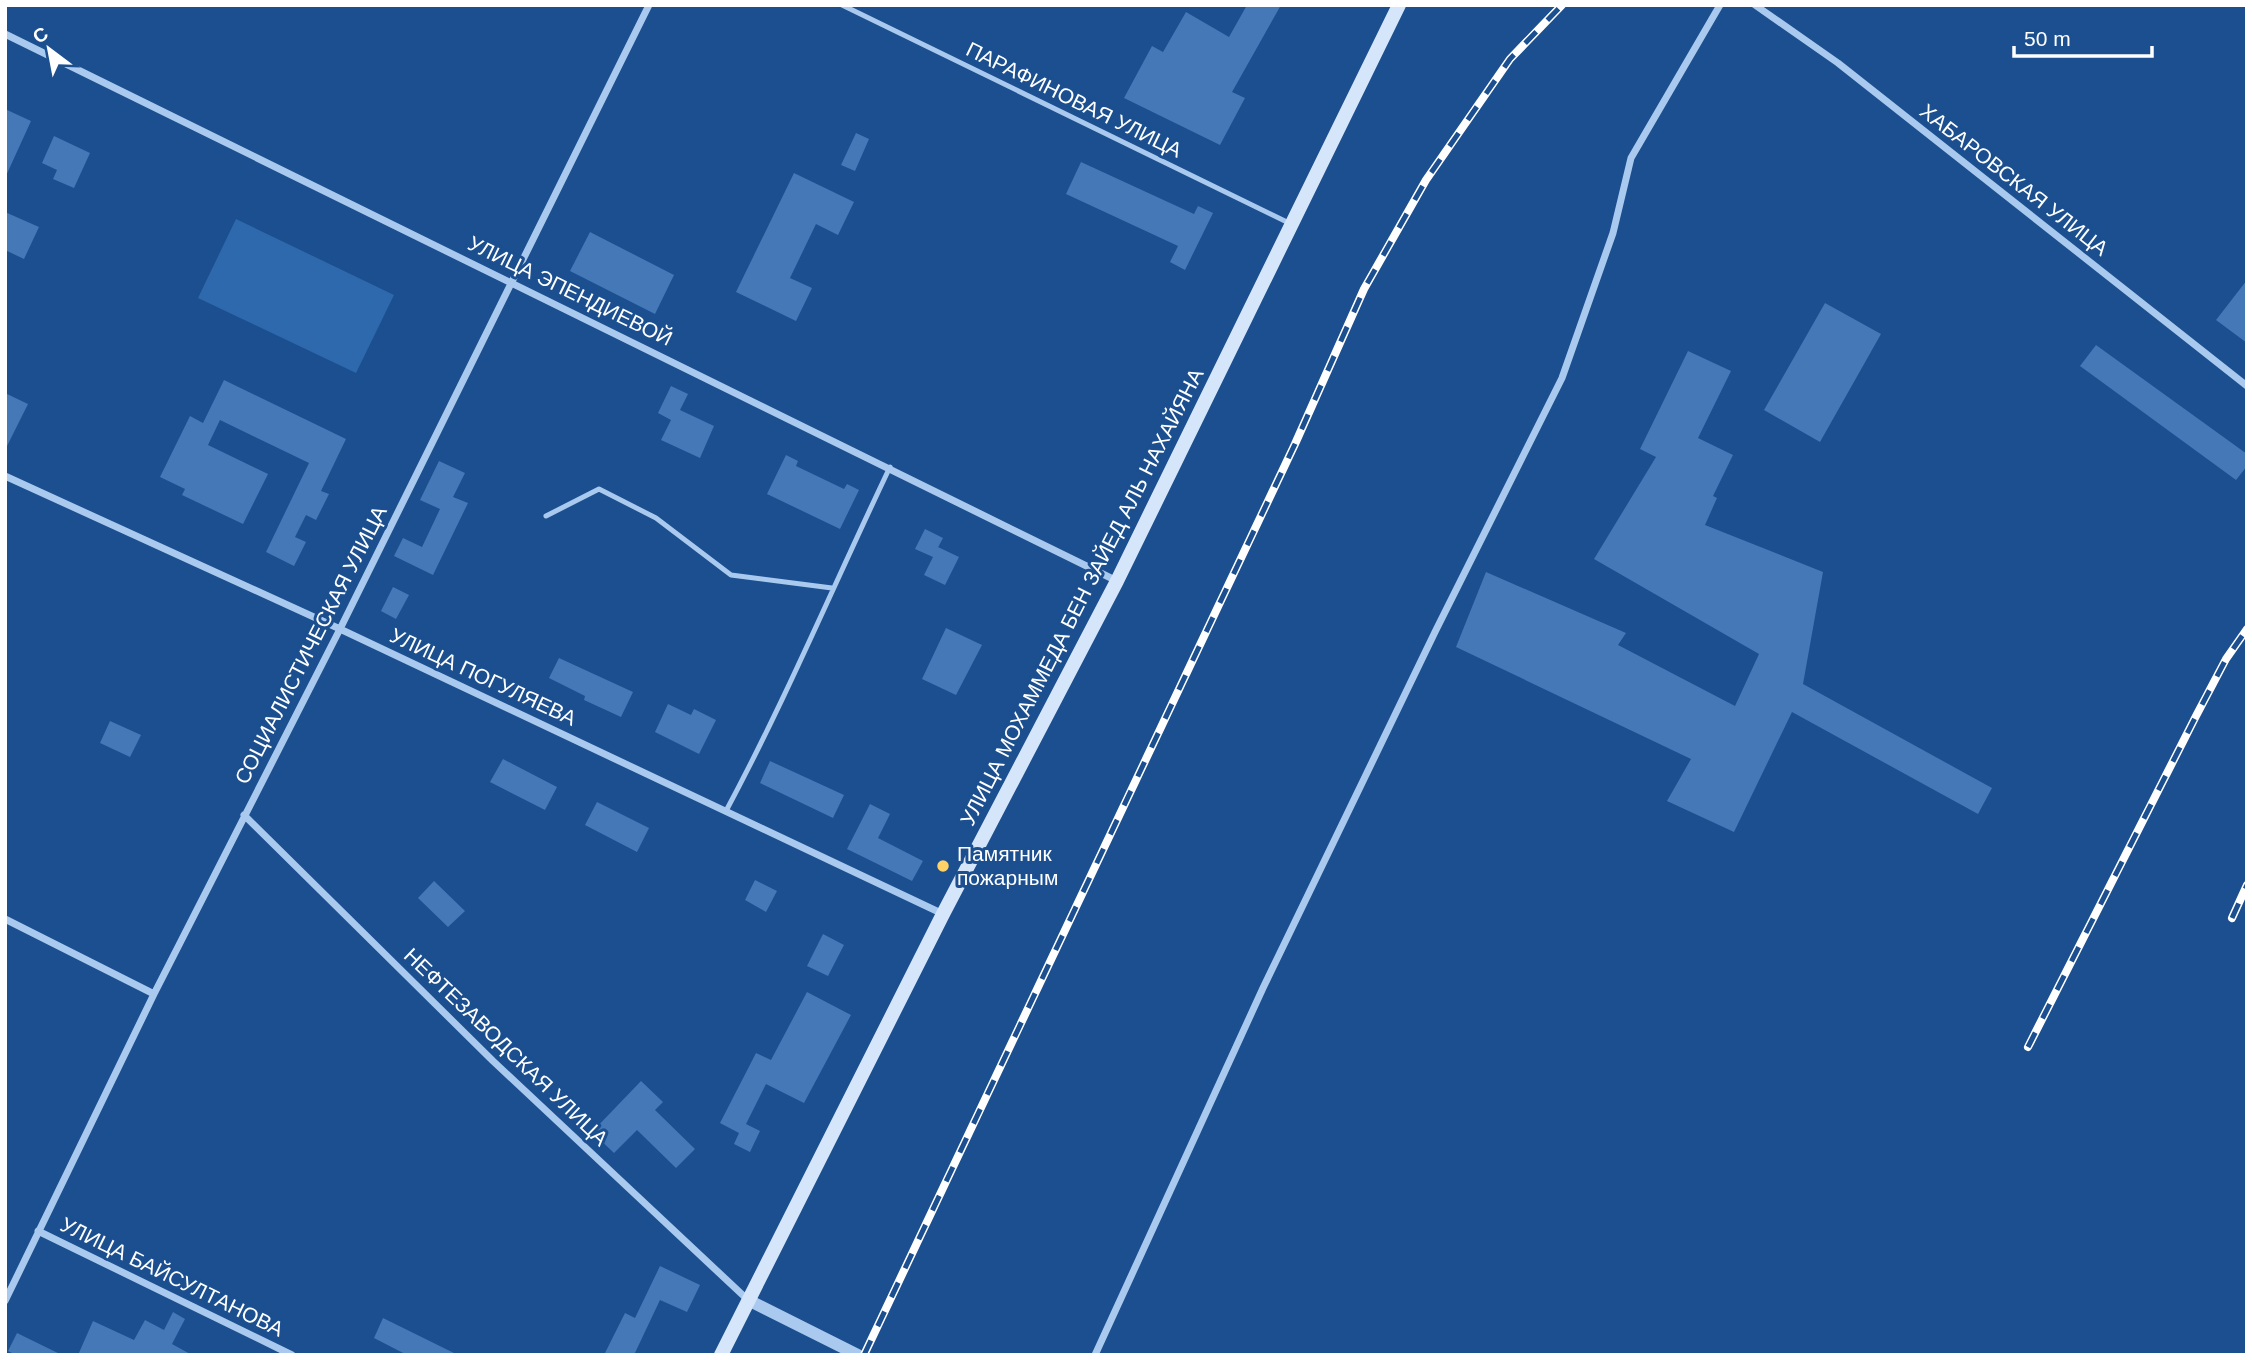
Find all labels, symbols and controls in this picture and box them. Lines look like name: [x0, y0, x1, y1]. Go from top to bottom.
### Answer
north arrow: [14, 14, 84, 84]
scale bar: [2014, 14, 2152, 58]
text: С: [29, 22, 52, 48]
text: 50 m: [2024, 27, 2071, 50]
street label: ПАРАФИНОВАЯ УЛИЦА: [963, 37, 1186, 162]
street label: ХАБАРОВСКАЯ УЛИЦА: [1916, 99, 2113, 260]
street label: УЛИЦА ЭПЕНДИЕВОЙ: [464, 231, 676, 350]
street label: УЛИЦА МОХАММЕДА БЕН ЗАЙЕД АЛЬ НАХАЙЯНА: [956, 364, 1208, 829]
street label: СОЦИАЛИСТИЧЕСКАЯ УЛИЦА: [230, 502, 391, 788]
street label: УЛИЦА ПОГУЛЯЕВА: [387, 623, 580, 730]
place label: Памятник пожарным: [957, 842, 1058, 889]
marker: Памятник пожарным: [935, 858, 951, 874]
street label: НЕФТЕЗАВОДСКАЯ УЛИЦА: [400, 943, 613, 1150]
street label: УЛИЦА БАЙСУЛТАНОВА: [57, 1212, 287, 1341]

